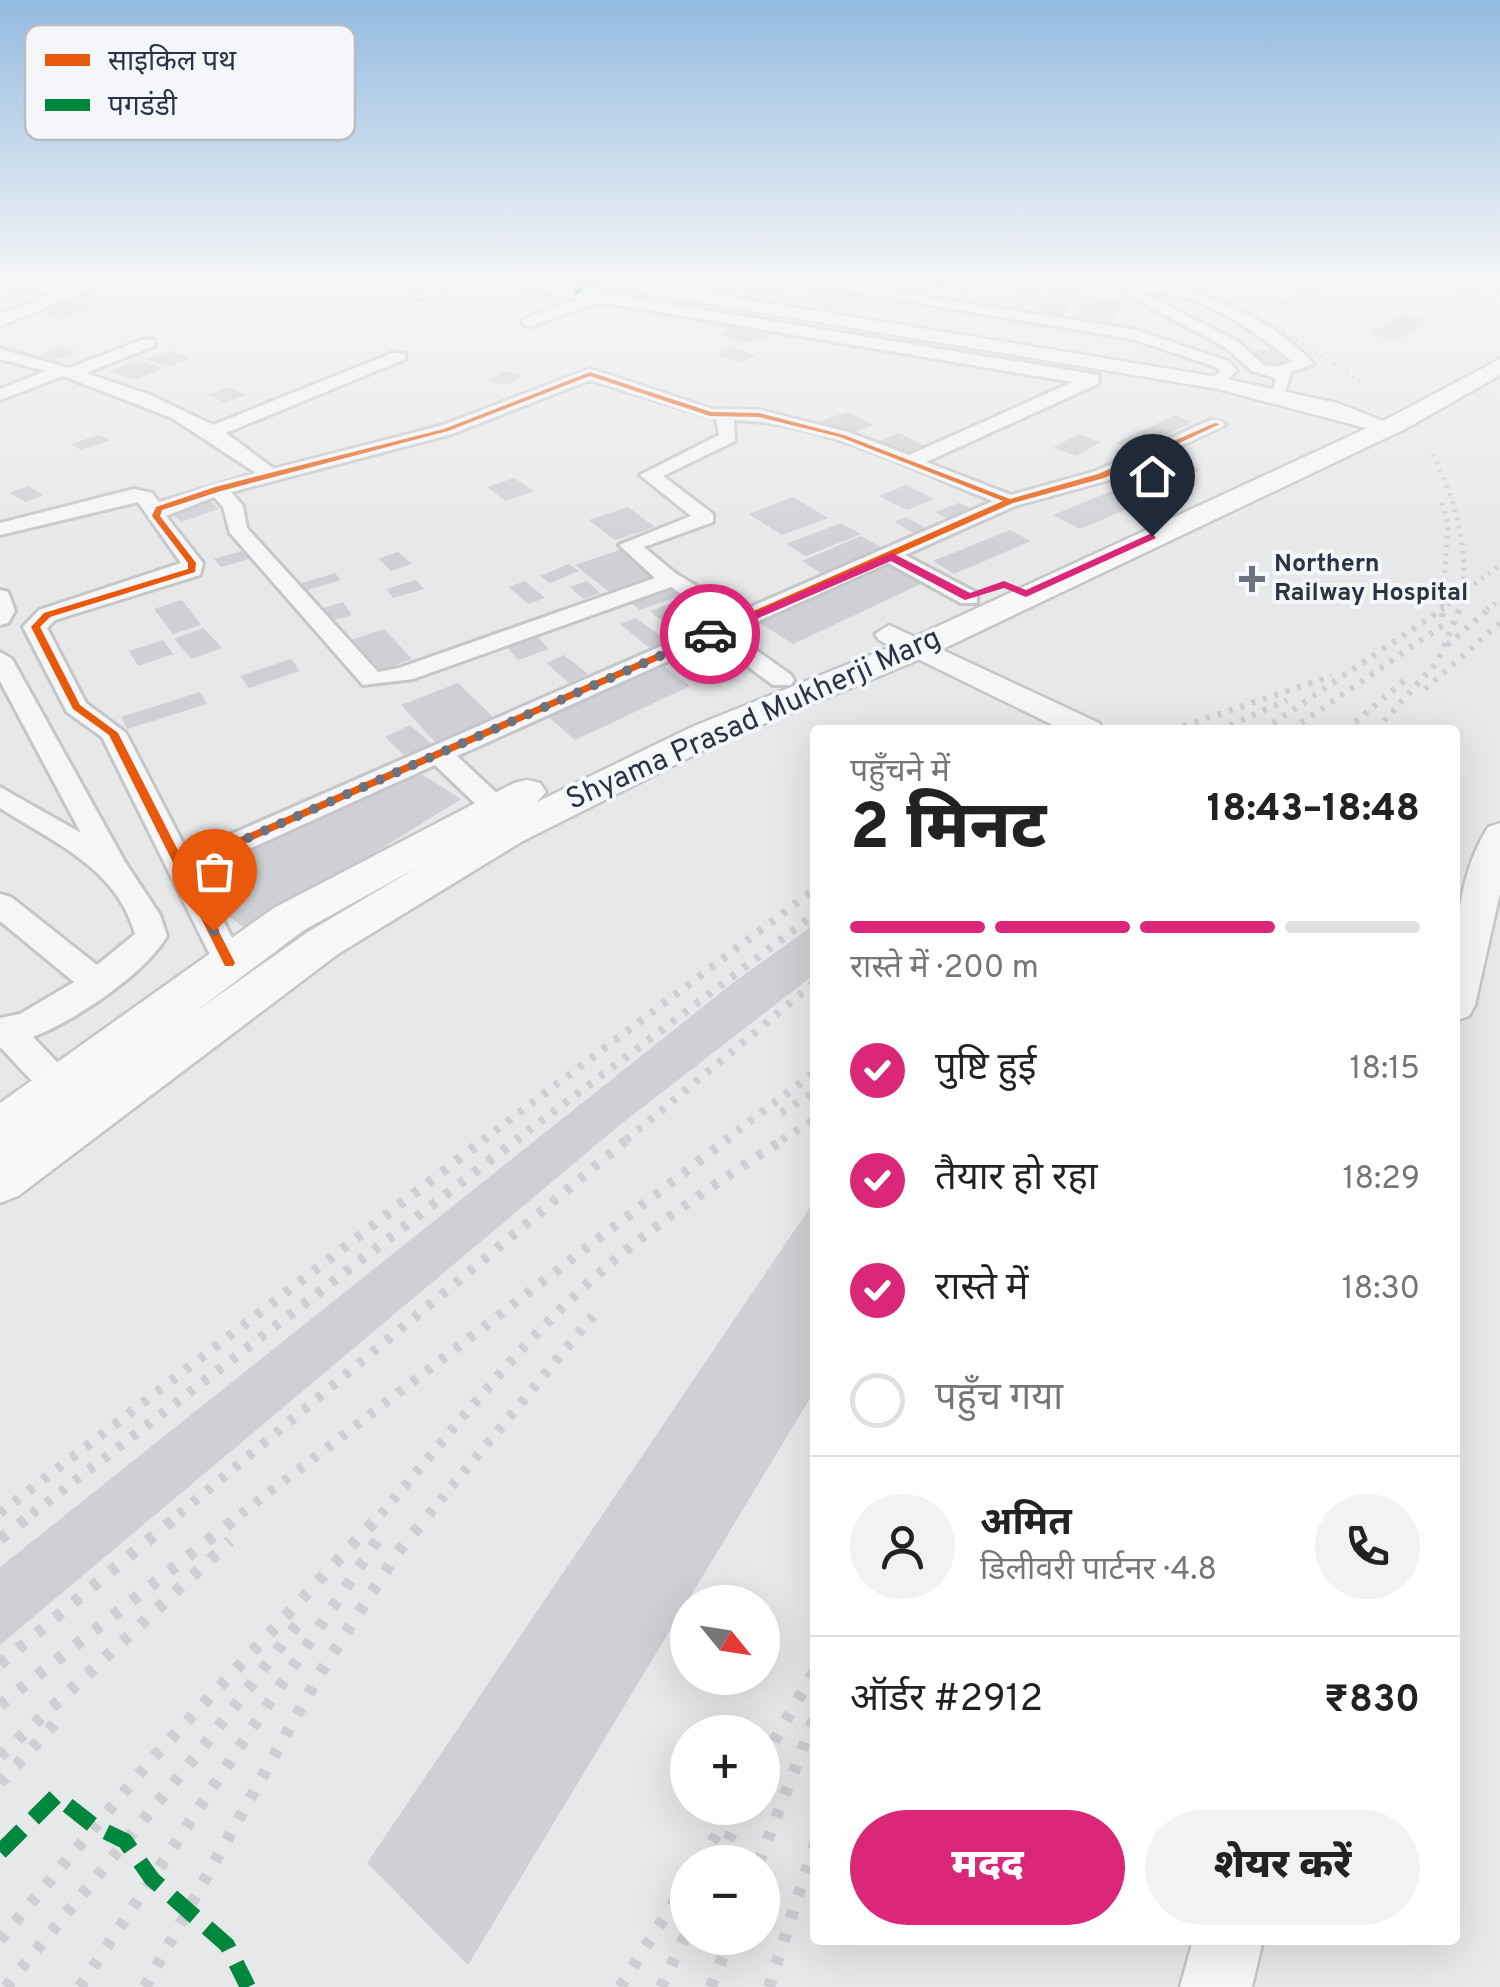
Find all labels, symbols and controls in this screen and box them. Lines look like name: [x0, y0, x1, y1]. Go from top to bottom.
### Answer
legend: [25, 25, 355, 140]
text: साइकिल पथ: [108, 44, 237, 81]
text: पगडंडी: [108, 89, 178, 126]
pin: [1110, 434, 1195, 537]
icon: home: [1125, 449, 1180, 504]
place label: Northern Railway Hospital: [1274, 549, 1468, 610]
marker: Northern Railway Hospital: [1239, 566, 1265, 592]
courier: [660, 584, 760, 684]
icon: car: [683, 607, 738, 662]
street label: Shyama Prasad Mukherji Marg: [561, 621, 947, 819]
text: पहुँचने में: [850, 753, 950, 793]
text: 18:43–18:48: [1207, 786, 1420, 835]
text: 2 मिनट: [850, 790, 1046, 872]
pin: [172, 829, 257, 932]
icon: bag: [187, 844, 242, 899]
text: रास्ते में · 200 m: [850, 949, 1039, 989]
icon: check: [850, 1043, 905, 1098]
text: पुष्टि हुई: [935, 1045, 1036, 1094]
text: 18:15: [1350, 1050, 1420, 1090]
icon: check: [850, 1153, 905, 1208]
text: तैयार हो रहा: [935, 1155, 1098, 1204]
text: 18:29: [1343, 1160, 1420, 1200]
icon: check: [850, 1263, 905, 1318]
text: रास्ते में: [935, 1265, 1028, 1314]
text: 18:30: [1342, 1270, 1420, 1310]
text: पहुँच गया: [935, 1375, 1063, 1424]
button: person: [850, 1494, 955, 1599]
button: phone: [1315, 1494, 1420, 1599]
text: अमित: [980, 1500, 1072, 1549]
text: डिलीवरी पार्टनर · 4.8: [980, 1551, 1217, 1591]
north arrow: [670, 1585, 780, 1695]
map controls: [670, 1585, 780, 1955]
text: ऑर्डर #2912: [850, 1676, 1043, 1725]
text: ₹830: [1324, 1677, 1420, 1726]
button: +: [670, 1715, 780, 1825]
button: मदद: [850, 1810, 1125, 1925]
button: शेयर करें: [1145, 1810, 1420, 1925]
button: −: [670, 1845, 780, 1955]

